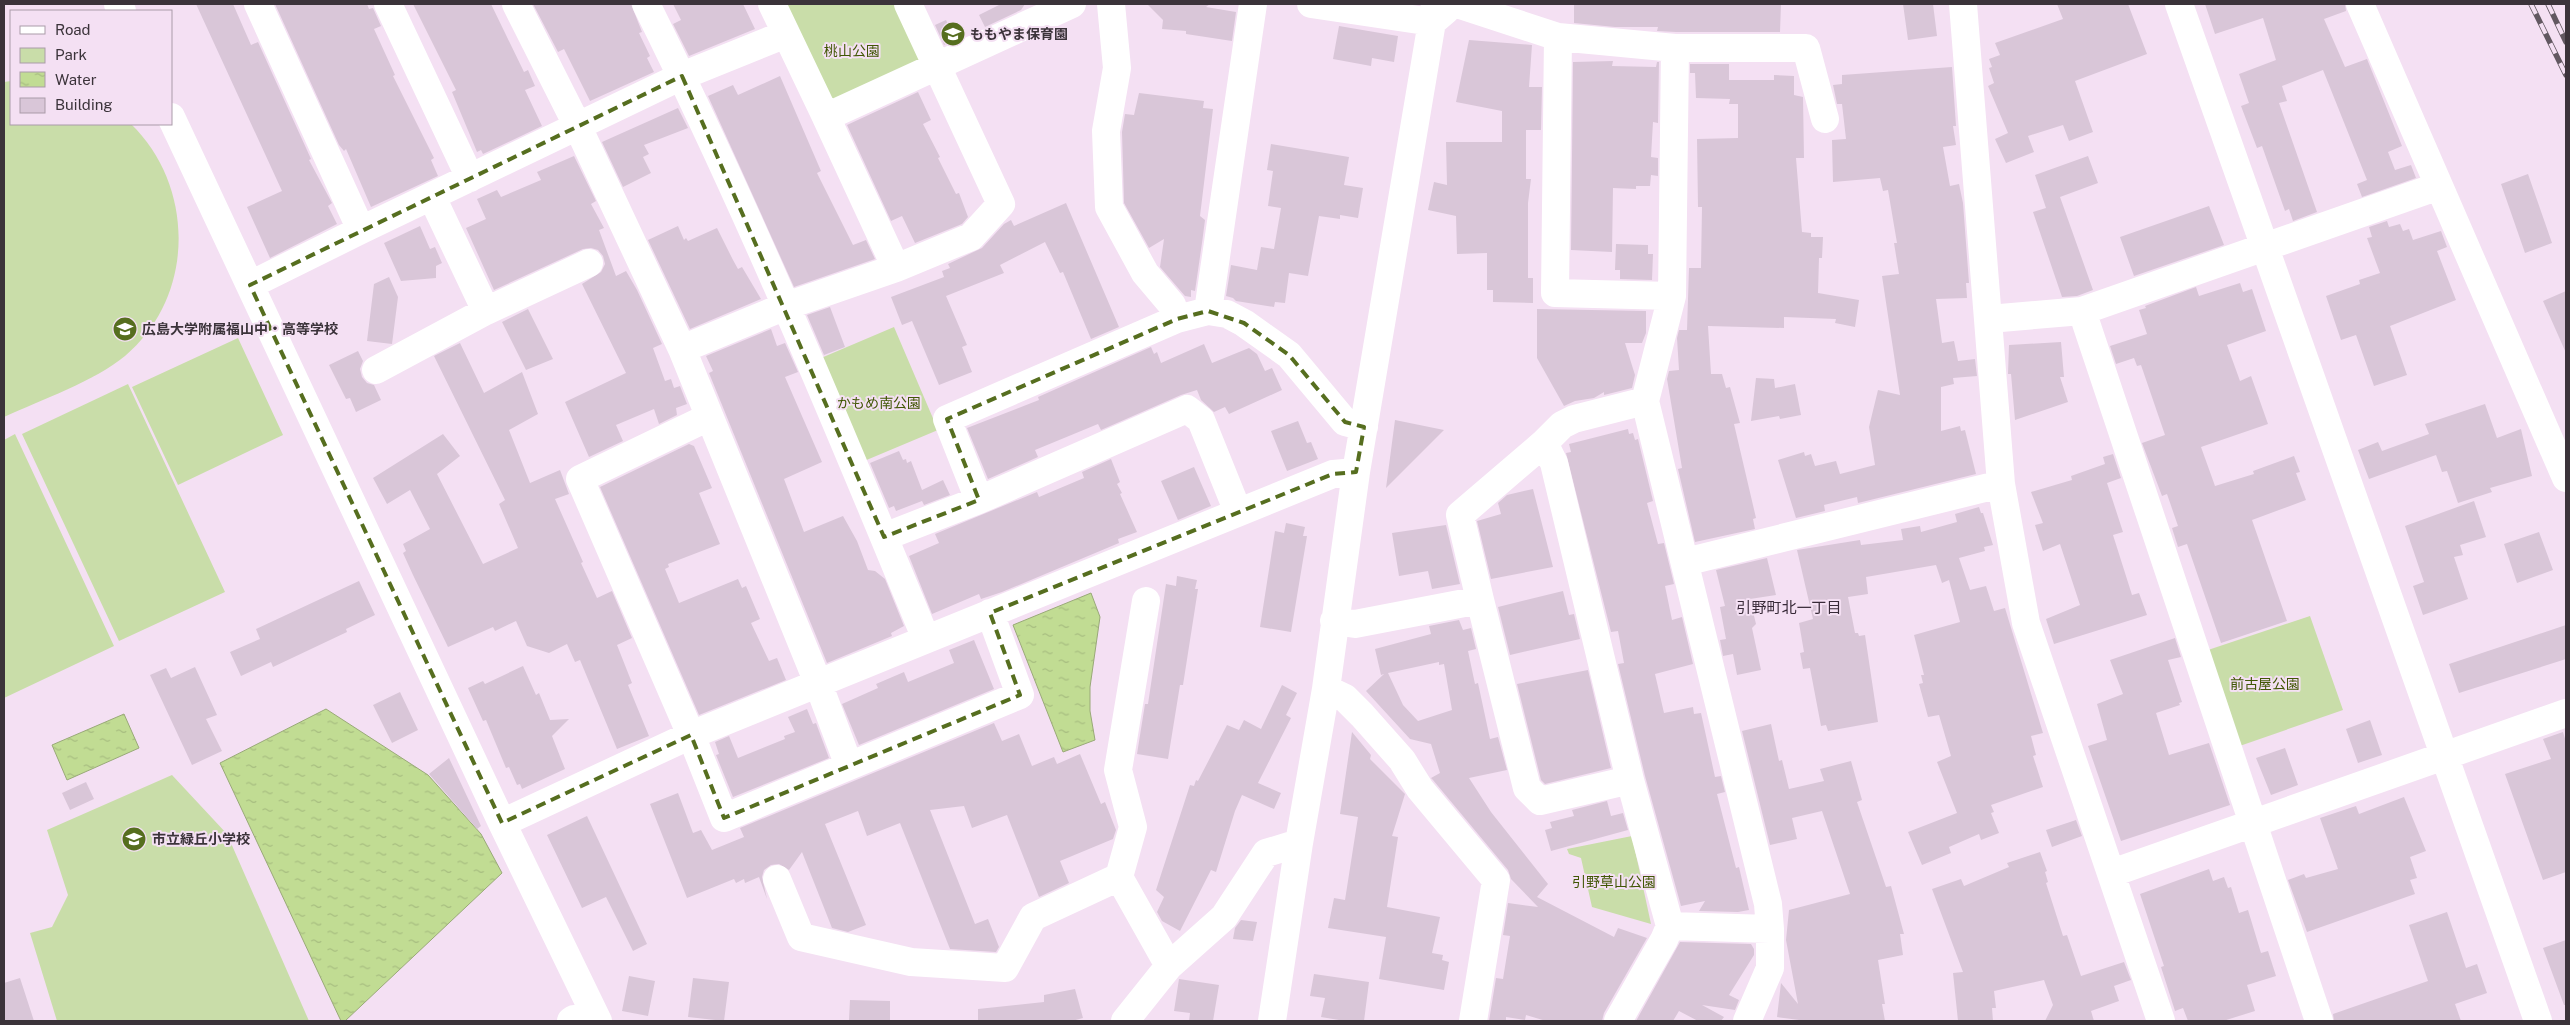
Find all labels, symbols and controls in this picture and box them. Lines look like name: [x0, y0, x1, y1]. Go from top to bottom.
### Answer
legend: [10, 10, 172, 125]
text: Road: [55, 21, 91, 38]
school or university icon: ももやま保育園: [940, 21, 966, 47]
place label: ももやま保育園: [970, 26, 1068, 42]
park label: 桃山公園: [824, 43, 880, 59]
text: Park: [55, 46, 87, 63]
text: Water: [55, 71, 97, 88]
text: Building: [55, 96, 113, 113]
school or university icon: 広島大学附属福山中・高等学校: [112, 316, 138, 342]
place label: 広島大学附属福山中・高等学校: [142, 321, 338, 337]
park label: かもめ南公園: [837, 395, 921, 411]
district label: 引野町北一丁目: [1736, 599, 1842, 616]
park label: 前古屋公園: [2230, 676, 2300, 692]
school or university icon: 市立緑丘小学校: [121, 826, 147, 852]
place label: 市立緑丘小学校: [152, 831, 250, 847]
park label: 引野草山公園: [1572, 874, 1656, 890]

